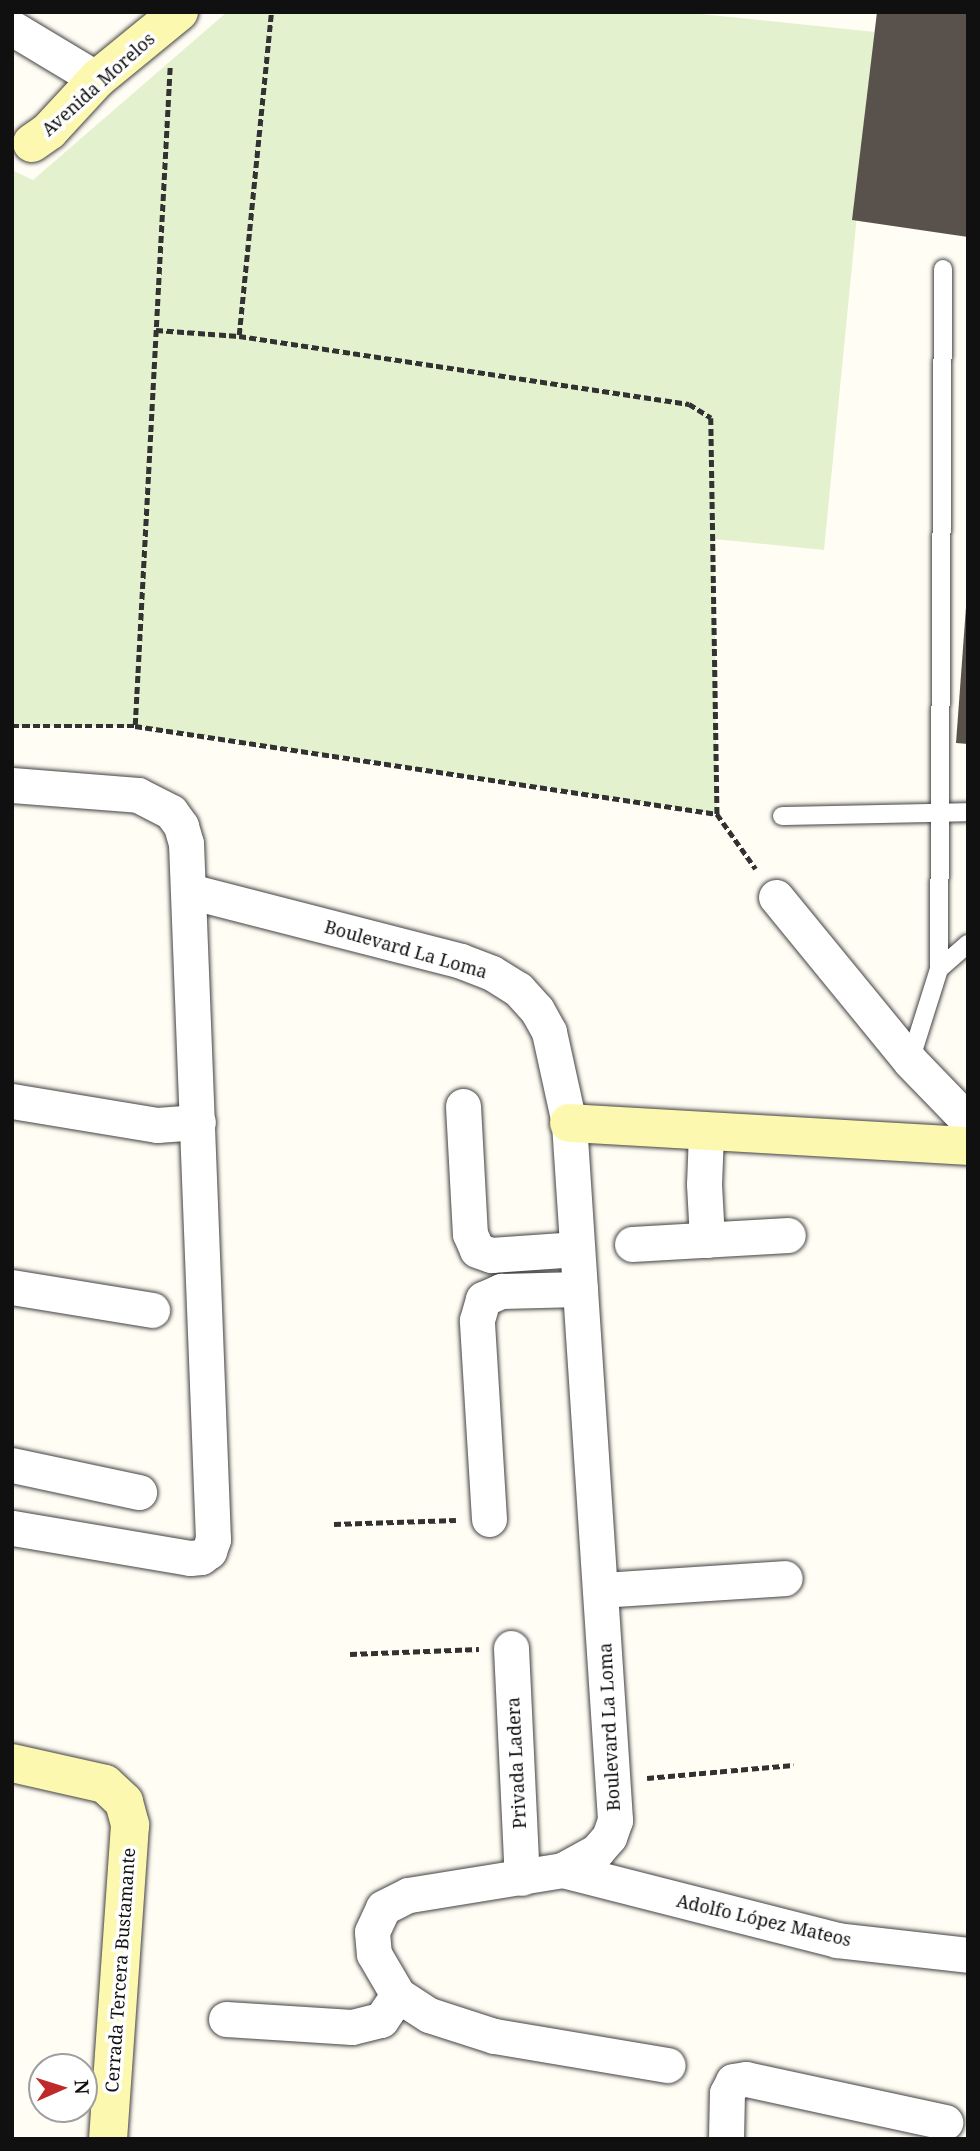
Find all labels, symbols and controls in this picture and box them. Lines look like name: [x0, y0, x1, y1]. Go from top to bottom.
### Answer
street label: Avenida Morelos: [37, 28, 159, 140]
street label: Boulevard La Loma: [322, 915, 490, 983]
street label: Boulevard La Loma: [594, 1642, 624, 1812]
street label: Privada Ladera: [502, 1697, 530, 1829]
street label: Cerrada Tercera Bustamante: [101, 1847, 139, 2093]
street label: Adolfo López Mateos: [675, 1889, 853, 1951]
north arrow: [28, 2053, 98, 2123]
text: N: [69, 2079, 95, 2095]

